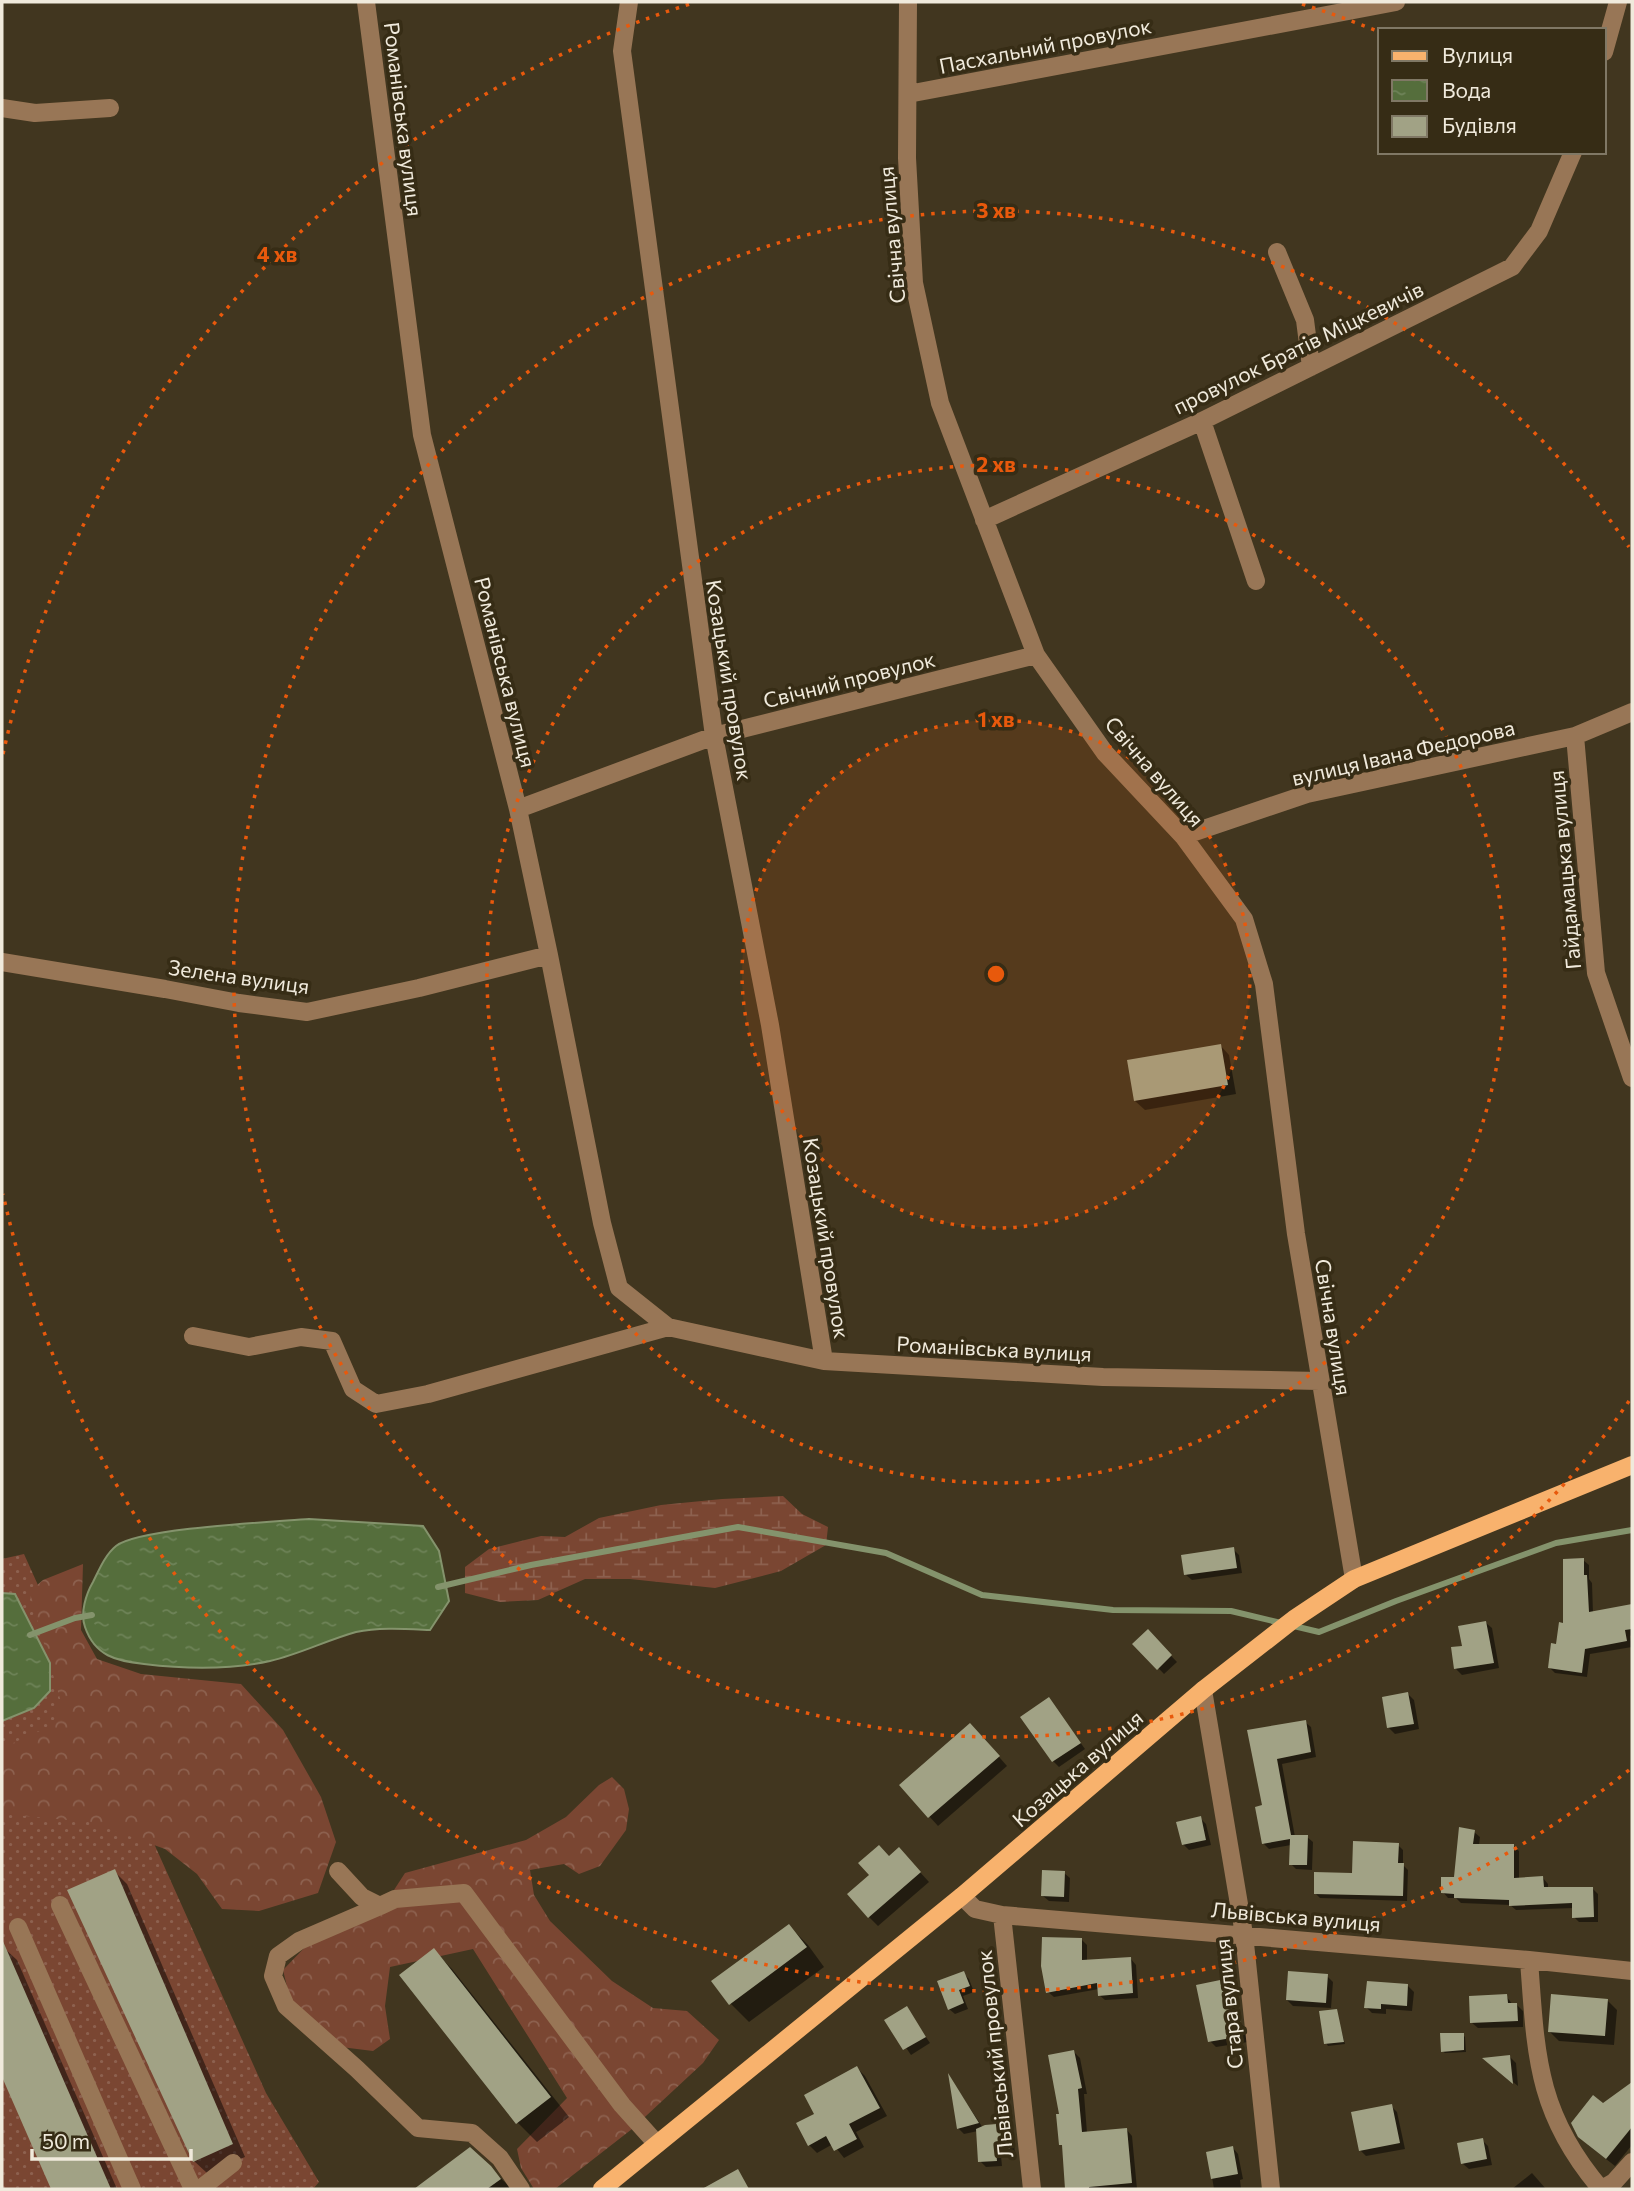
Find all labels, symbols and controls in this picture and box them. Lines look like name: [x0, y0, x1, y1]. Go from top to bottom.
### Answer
street label: Пасхальний провулок: [937, 12, 1153, 78]
street label: Романівська вулиця: [380, 20, 428, 218]
legend: [1378, 28, 1606, 154]
text: Вулиця: [1442, 42, 1513, 67]
text: Вода: [1442, 77, 1491, 102]
text: Будівля: [1442, 112, 1517, 137]
street label: Свічна вулиця: [873, 165, 909, 305]
text: 3 хв: [976, 197, 1016, 222]
text: 4 хв: [257, 241, 297, 266]
street label: провулок Братів Міцкевичів: [1169, 275, 1427, 419]
text: 2 хв: [976, 451, 1016, 476]
street label: Романівська вулиця: [470, 574, 542, 770]
street label: Козацький провулок: [702, 578, 758, 782]
street label: Свічний провулок: [761, 646, 937, 712]
text: 1 хв: [978, 706, 1014, 731]
street label: Свічна вулиця: [1100, 711, 1210, 831]
street label: вулиця Івана Федорова: [1289, 714, 1517, 790]
street label: Гайдамацька вулиця: [1543, 769, 1585, 971]
street label: Зелена вулиця: [167, 954, 311, 998]
centre of rings: [984, 962, 1008, 986]
street label: Козацький провулок: [799, 1136, 855, 1340]
street label: Свічна вулиця: [1311, 1257, 1357, 1397]
street label: Романівська вулиця: [896, 1330, 1092, 1366]
street label: Козацька вулиця: [1007, 1705, 1147, 1831]
street label: Львівська вулиця: [1210, 1896, 1382, 1936]
street label: Стара вулиця: [1209, 1938, 1247, 2070]
street label: Львівський провулок: [971, 1949, 1017, 2159]
scale bar: [32, 2118, 191, 2162]
text: 50 m: [42, 2128, 90, 2153]

